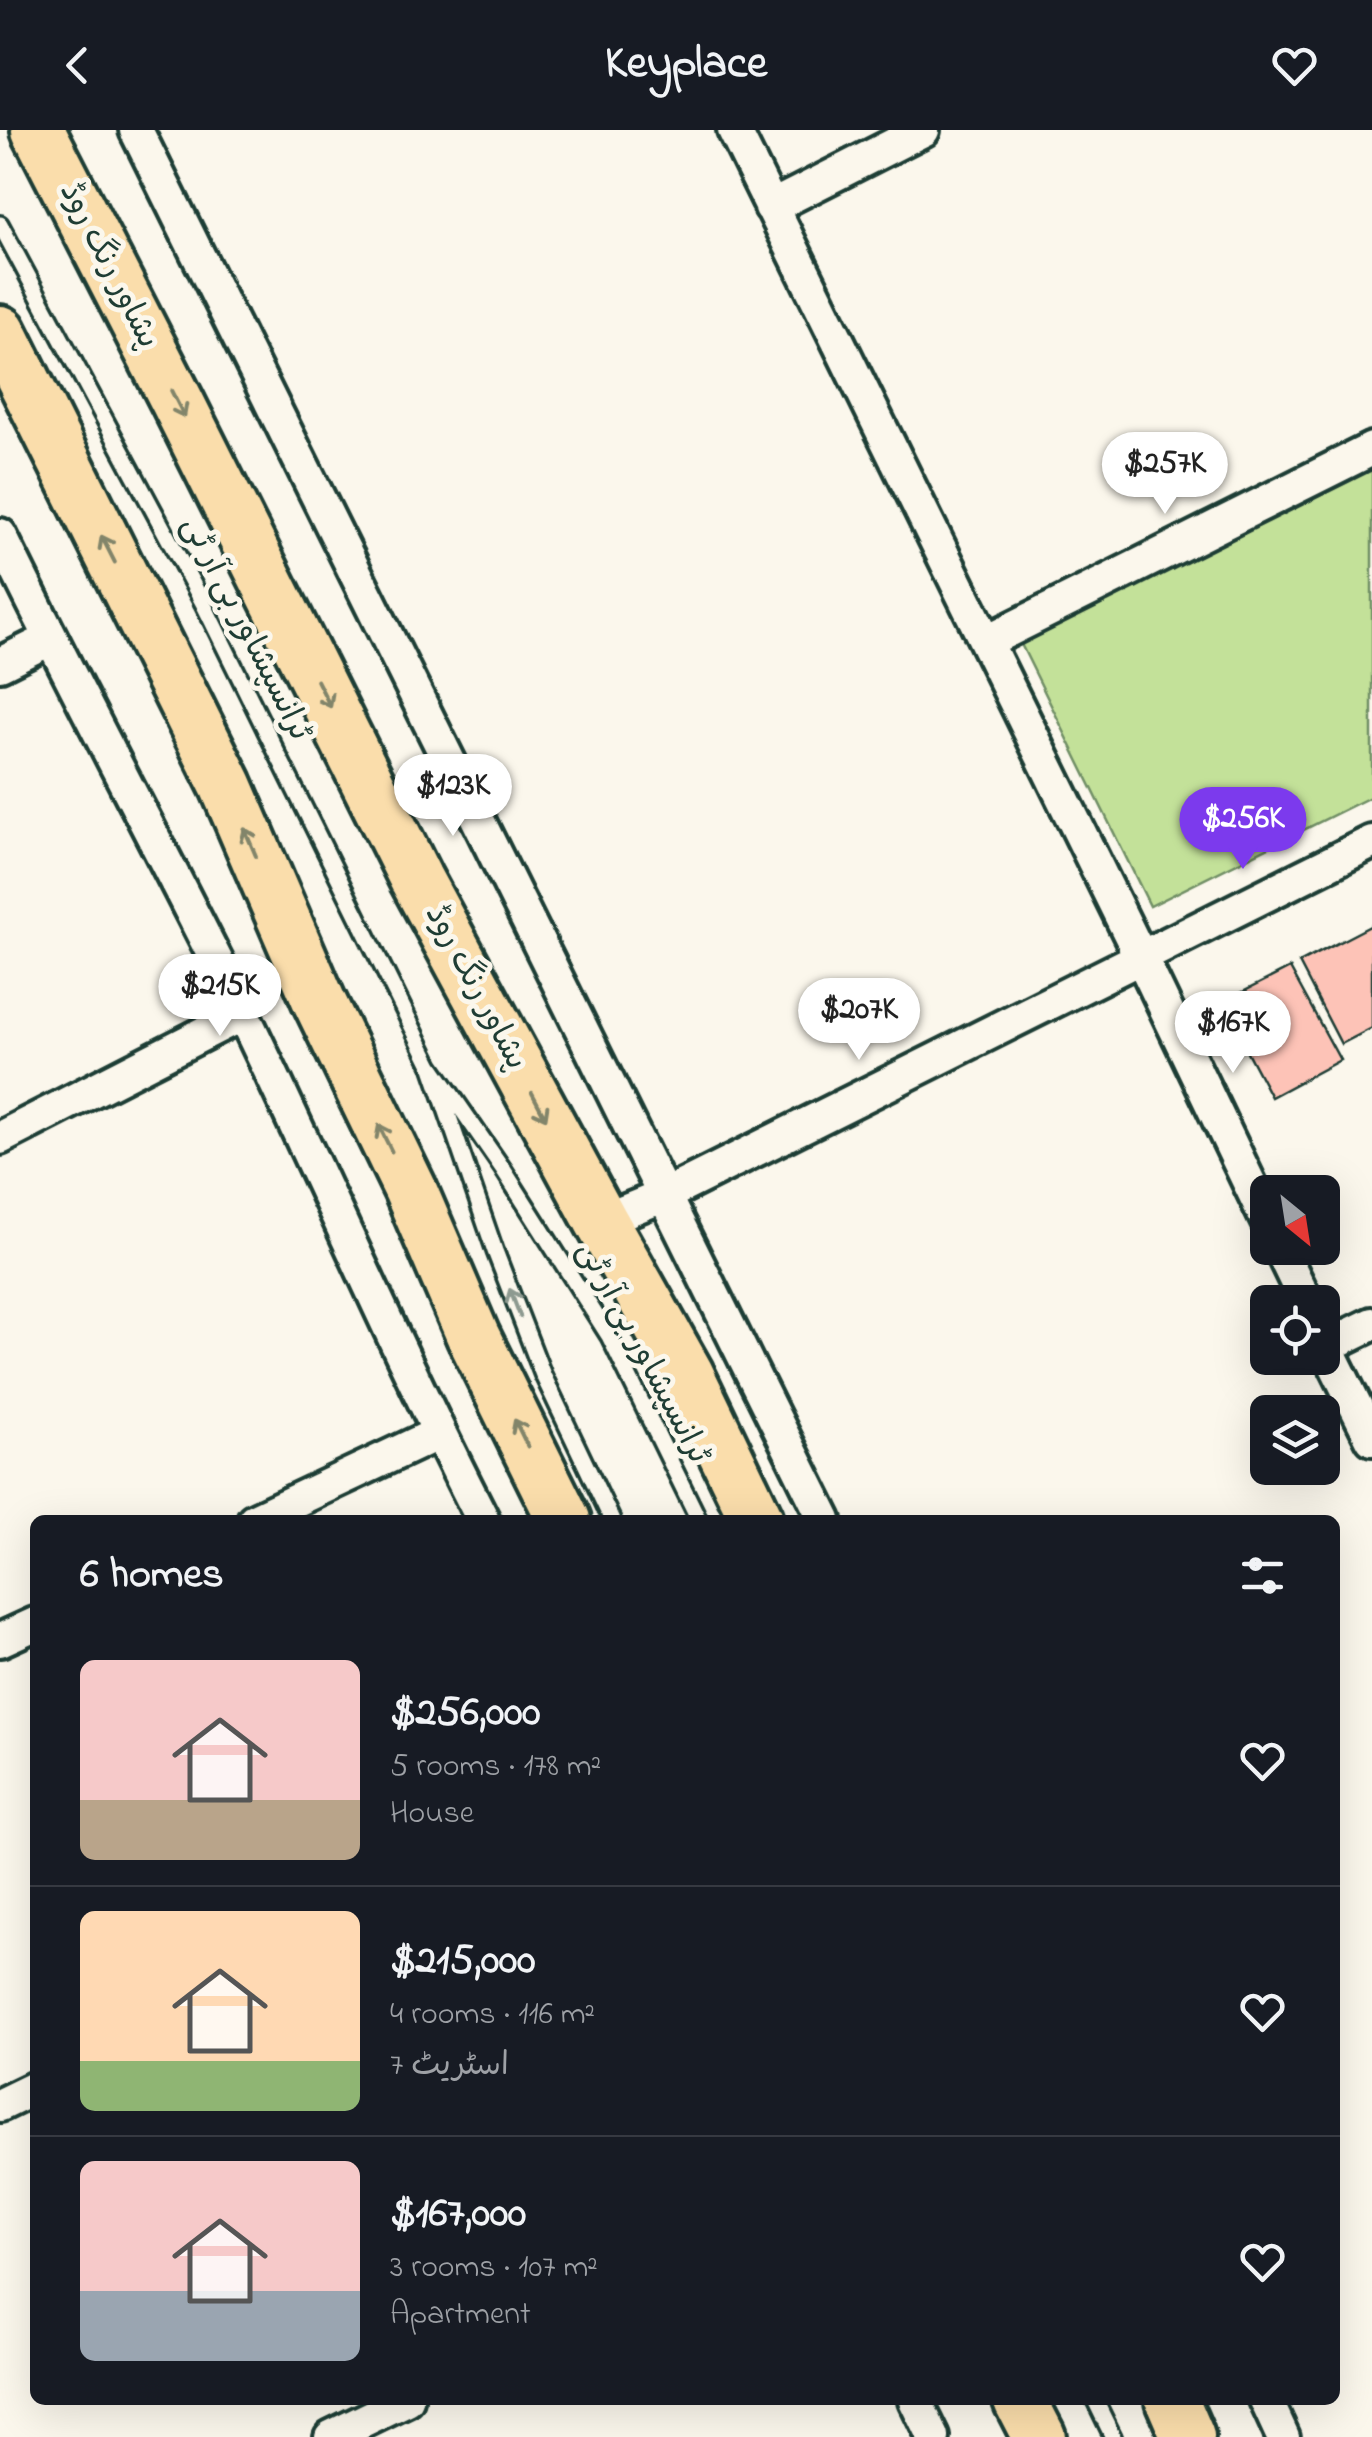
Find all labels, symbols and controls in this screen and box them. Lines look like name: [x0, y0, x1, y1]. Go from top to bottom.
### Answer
text: Keyplace: [605, 32, 767, 98]
icon: back: [50, 38, 105, 93]
icon: heart: [1267, 38, 1322, 93]
street label: پشاور رنگ روڈ: [46, 175, 170, 357]
one-way arrow: [170, 388, 189, 418]
pin: $257K: [1095, 432, 1235, 517]
text: $257K: [1124, 441, 1206, 488]
street label: ٹرانسپشاور بی آر ٹی: [168, 509, 322, 750]
one-way arrow: [98, 535, 117, 565]
one-way arrow: [315, 679, 334, 709]
pin: $123K: [383, 754, 523, 839]
text: $123K: [416, 763, 490, 810]
pin: $256K: [1173, 787, 1313, 872]
text: $256K: [1201, 796, 1285, 843]
one-way arrow: [240, 827, 258, 858]
street label: پشاور رنگ روڈ: [412, 897, 538, 1079]
pin: $215K: [150, 954, 290, 1039]
text: $215K: [180, 963, 260, 1010]
pin: $207K: [789, 978, 929, 1063]
text: $207K: [820, 987, 898, 1034]
pin: $167K: [1163, 991, 1303, 1076]
text: $167K: [1197, 1000, 1269, 1047]
one-way arrow: [530, 1091, 549, 1121]
one-way arrow: [374, 1123, 393, 1153]
north arrow: [1250, 1175, 1340, 1265]
map controls: [1250, 1175, 1340, 1485]
street label: ٹرانسپشاور بی آر ٹی: [563, 1233, 721, 1473]
button: locate: [1250, 1285, 1340, 1375]
one-way arrow: [505, 1289, 523, 1319]
button: layers: [1250, 1395, 1340, 1485]
one-way arrow: [511, 1418, 530, 1448]
text: 6 homes: [80, 1545, 224, 1606]
icon: filters: [1235, 1548, 1290, 1603]
text: $256,000: [390, 1683, 540, 1744]
icon: home: [160, 1700, 280, 1820]
icon: heart: [1235, 1733, 1290, 1788]
text: 5 rooms · 178 m²: [390, 1744, 601, 1791]
text: House: [390, 1791, 474, 1838]
text: $215,000: [390, 1931, 535, 1992]
icon: home: [160, 1951, 280, 2071]
icon: heart: [1235, 1984, 1290, 2039]
text: 4 rooms · 116 m²: [390, 1992, 595, 2039]
text: اسٹریٹ 7: [390, 2043, 509, 2090]
text: $167,000: [390, 2184, 526, 2245]
icon: home: [160, 2201, 280, 2321]
icon: heart: [1235, 2234, 1290, 2289]
text: 3 rooms · 107 m²: [390, 2245, 598, 2292]
text: Apartment: [390, 2292, 531, 2339]

